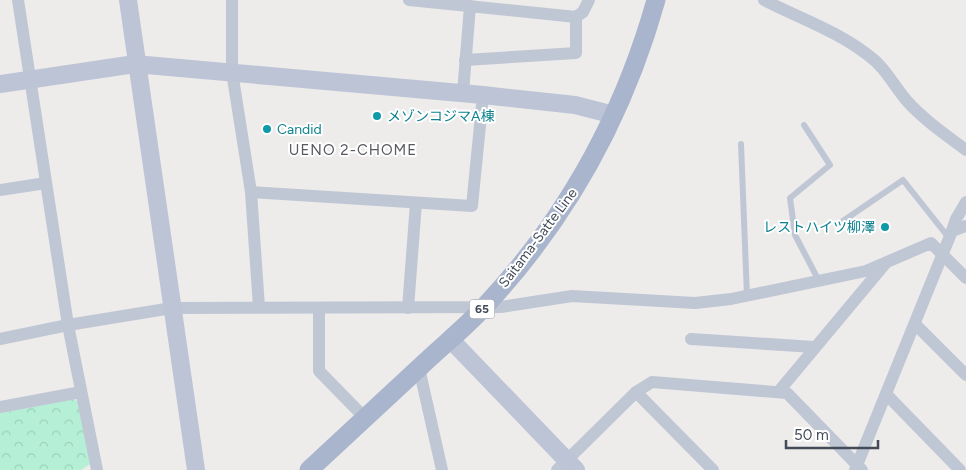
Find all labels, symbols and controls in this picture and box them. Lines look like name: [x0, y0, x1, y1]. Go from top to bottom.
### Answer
place label: メゾンコジマA棟: [387, 108, 494, 125]
marker: メゾンコジマA棟: [371, 110, 383, 122]
place label: Candid: [277, 121, 322, 138]
marker: Candid: [261, 123, 273, 135]
district label: UENO 2-CHOME: [289, 141, 417, 159]
street label: Saitama-Satte Line: [495, 185, 581, 291]
place label: レストハイツ柳澤: [763, 219, 875, 236]
marker: レストハイツ柳澤: [879, 221, 891, 233]
road number: 65: [470, 300, 494, 318]
scale bar: [786, 418, 878, 450]
text: 50 m: [794, 426, 829, 444]

